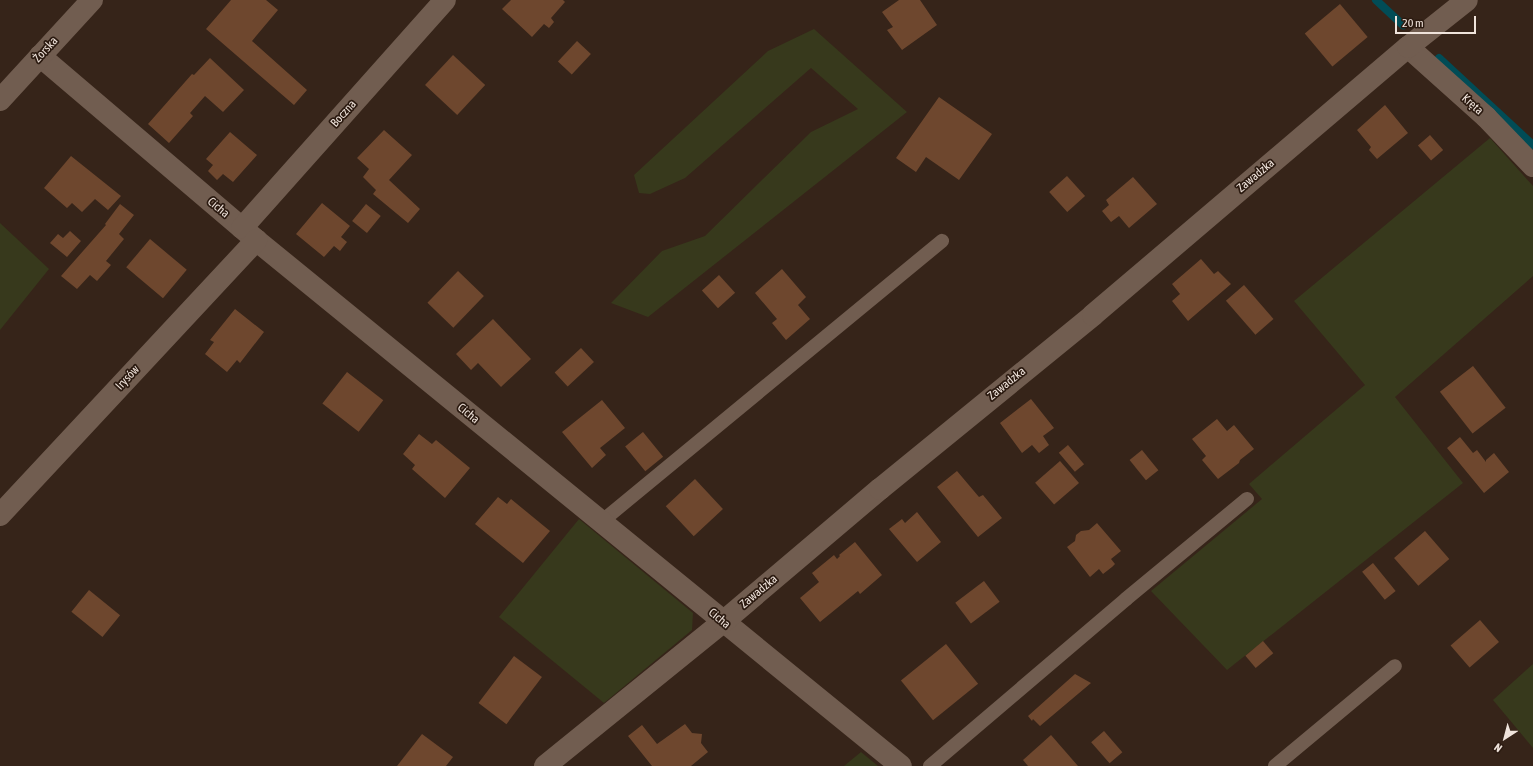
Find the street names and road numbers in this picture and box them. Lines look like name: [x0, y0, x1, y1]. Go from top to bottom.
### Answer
street label: Żorska: [31, 34, 61, 66]
street label: Kręta: [1458, 92, 1486, 118]
street label: Boczna: [328, 97, 360, 131]
street label: Zawadzka: [1234, 156, 1278, 196]
street label: Cicha: [204, 195, 232, 221]
street label: Irysów: [113, 363, 143, 393]
street label: Zawadzka: [985, 364, 1029, 404]
street label: Cicha: [454, 401, 482, 427]
street label: Zawadzka: [737, 572, 781, 612]
street label: Cicha: [705, 606, 733, 632]

